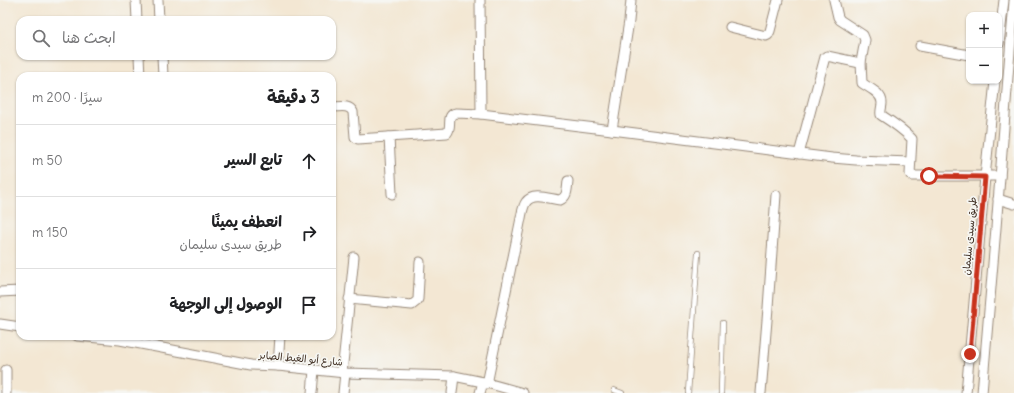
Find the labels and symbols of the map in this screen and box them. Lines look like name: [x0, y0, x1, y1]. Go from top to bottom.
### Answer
route start: [920, 167, 938, 185]
street label: طريق سيدى سليمان: [960, 196, 979, 276]
route end: [961, 345, 979, 363]
street label: شارع أبو الغيط الصابر: [257, 348, 344, 370]

